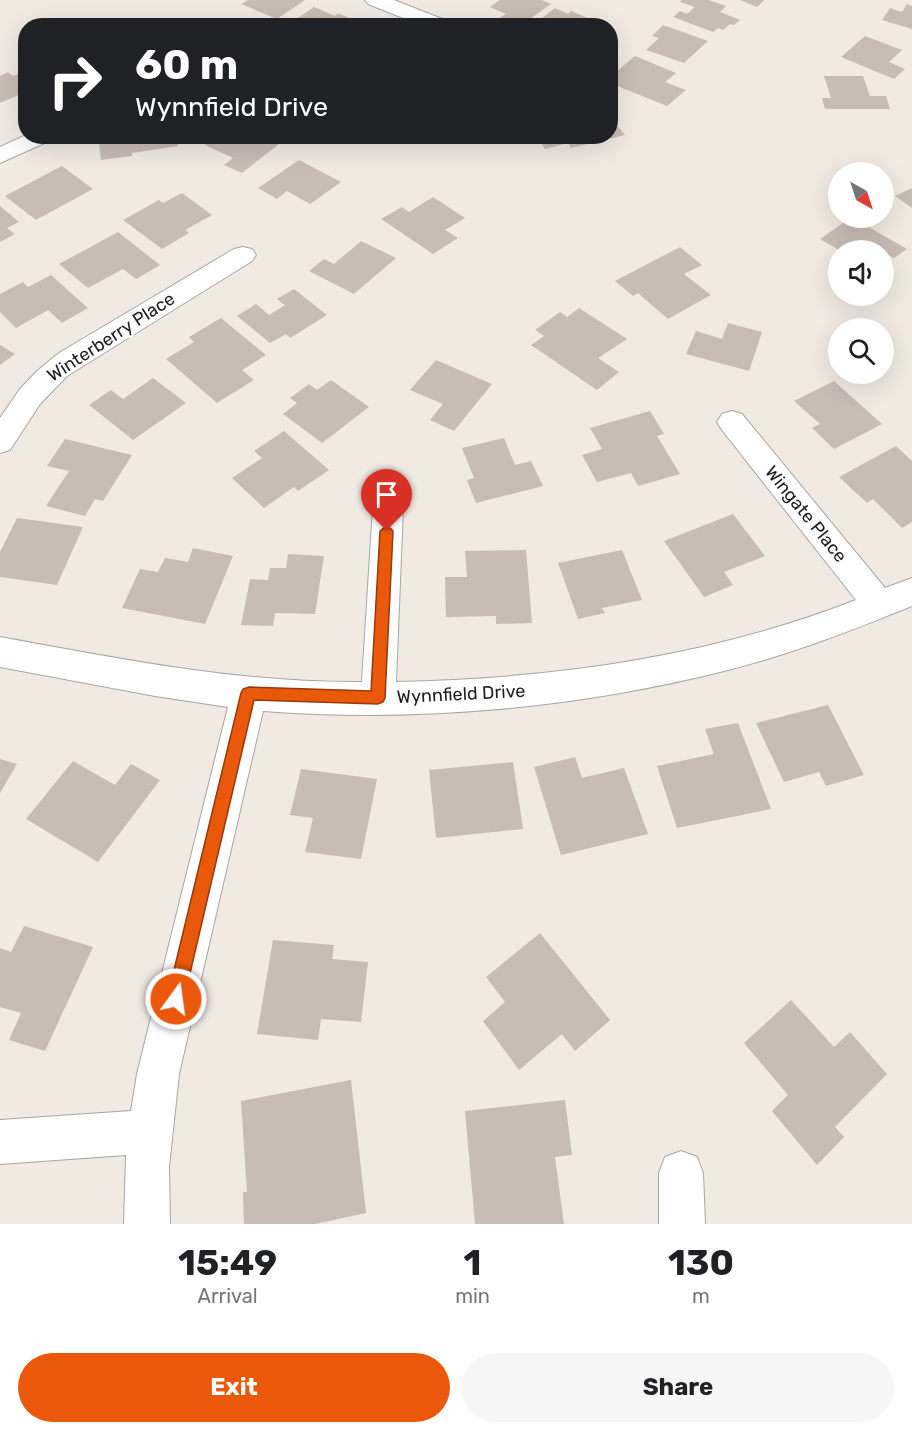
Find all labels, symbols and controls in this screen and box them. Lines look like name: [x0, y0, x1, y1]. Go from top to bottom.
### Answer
text: 60 m: [135, 40, 238, 90]
icon: right: [36, 42, 114, 120]
text: Wynnfield Drive: [135, 91, 328, 123]
north arrow: [828, 162, 894, 228]
map controls: [828, 162, 894, 384]
button: sound: [828, 240, 894, 306]
street label: Winterberry Place: [43, 288, 179, 386]
button: search: [828, 318, 894, 384]
street label: Wingate Place: [760, 461, 852, 567]
pin: [361, 469, 412, 531]
icon: arrive: [370, 478, 403, 511]
street label: Wynnfield Drive: [396, 680, 526, 708]
position arrow: [144, 967, 208, 1031]
text: 15:49: [178, 1241, 277, 1284]
text: 1: [464, 1241, 482, 1284]
text: 130: [668, 1241, 734, 1284]
text: Arrival: [198, 1284, 258, 1308]
text: min: [455, 1284, 490, 1308]
text: m: [692, 1284, 710, 1308]
button: Exit: [18, 1353, 450, 1422]
button: Share: [462, 1353, 894, 1422]

